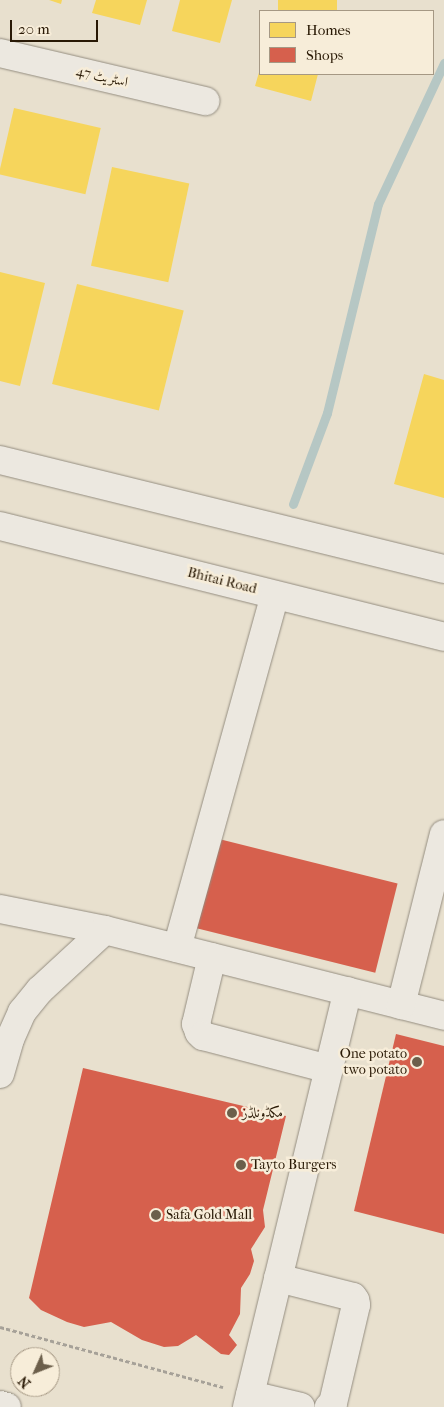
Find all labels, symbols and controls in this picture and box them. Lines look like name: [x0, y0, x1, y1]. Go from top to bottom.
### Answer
scale bar: [12, 10, 100, 42]
legend: [259, 10, 434, 75]
text: 20 m: [18, 20, 50, 38]
text: Homes: [306, 21, 351, 39]
text: Shops: [306, 46, 343, 64]
street label: اسٹریٹ 47: [75, 63, 129, 91]
street label: Bhitai Road: [186, 564, 258, 598]
place label: One potato two potato: [340, 1046, 407, 1078]
marker: One potato two potato: [411, 1056, 423, 1068]
place label: مکڈونلڈز: [242, 1105, 283, 1121]
marker: مکڈونلڈز: [226, 1107, 238, 1119]
place label: Tayto Burgers: [251, 1157, 337, 1173]
marker: Tayto Burgers: [235, 1159, 247, 1171]
place label: Safa Gold Mall: [166, 1207, 252, 1223]
marker: Safa Gold Mall: [150, 1209, 162, 1221]
north arrow: [10, 1347, 60, 1397]
text: N: [15, 1372, 34, 1392]

